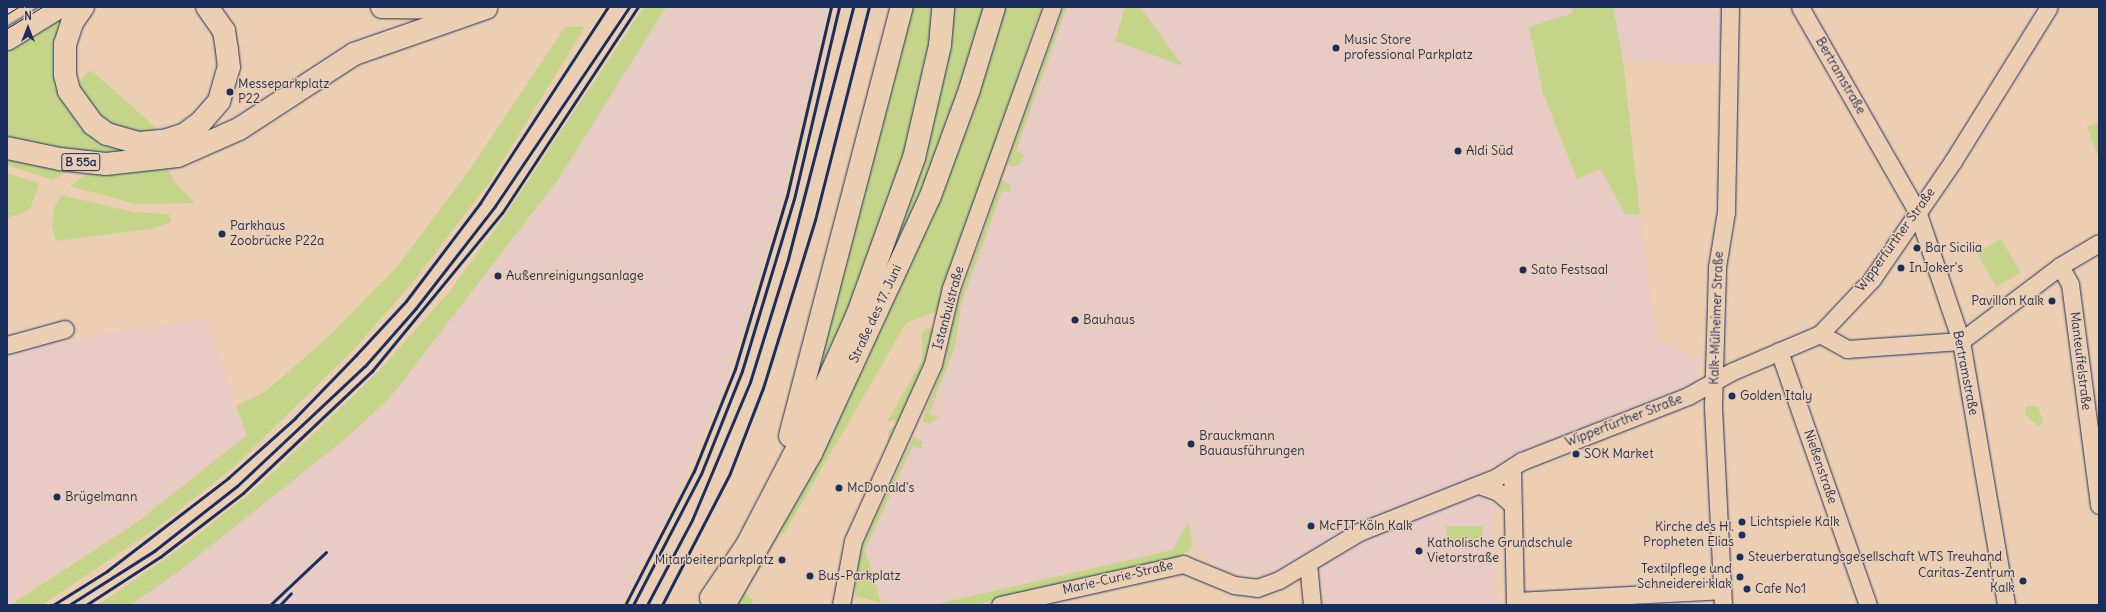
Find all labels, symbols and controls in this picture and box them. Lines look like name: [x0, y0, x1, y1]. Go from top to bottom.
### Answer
north arrow: [8, 8, 48, 48]
text: N: [24, 9, 32, 23]
place label: Music Store professional Parkplatz: [1344, 33, 1473, 64]
street label: Bertramstraße: [1812, 35, 1868, 117]
marker: Music Store professional Parkplatz: [1331, 43, 1341, 53]
place label: Messeparkplatz P22: [238, 77, 329, 108]
marker: Messeparkplatz P22: [225, 87, 235, 97]
place label: Aldi Süd: [1466, 143, 1513, 159]
marker: Aldi Süd: [1453, 146, 1463, 156]
road number: B 55a: [61, 152, 101, 172]
street label: Wipperfürther Straße: [1853, 185, 1939, 295]
place label: Parkhaus Zoobrücke P22a: [230, 219, 324, 250]
marker: Parkhaus Zoobrücke P22a: [217, 229, 227, 239]
place label: Bar Sicilia: [1925, 240, 1982, 256]
marker: Bar Sicilia: [1912, 243, 1922, 253]
street label: Kalk-Mülheimer Straße: [1707, 251, 1727, 385]
place label: InJoker's: [1909, 260, 1963, 276]
street label: Straße des 17. Juni: [846, 262, 906, 366]
place label: Sato Festsaal: [1531, 262, 1608, 278]
marker: InJoker's: [1896, 263, 1906, 273]
street label: Istanbulstraße: [930, 265, 968, 351]
marker: Sato Festsaal: [1518, 265, 1528, 275]
place label: Außenreinigungsanlage: [506, 268, 644, 284]
marker: Außenreinigungsanlage: [493, 271, 503, 281]
place label: Pavillon Kalk: [1971, 293, 2044, 309]
marker: Pavillon Kalk: [2047, 296, 2057, 306]
street label: Manteuffelstraße: [2066, 311, 2094, 411]
place label: Bauhaus: [1083, 312, 1135, 328]
marker: Bauhaus: [1070, 315, 1080, 325]
street label: Bertramstraße: [1949, 329, 1981, 417]
place label: Golden Italy: [1740, 388, 1812, 404]
street label: Wipperfürther Straße: [1563, 391, 1685, 451]
marker: Golden Italy: [1727, 391, 1737, 401]
street label: Nießenstraße: [1800, 428, 1840, 506]
place label: Brauckmann Bauausführungen: [1199, 429, 1305, 460]
marker: Brauckmann Bauausführungen: [1186, 439, 1196, 449]
place label: SOK Market: [1584, 446, 1654, 462]
marker: SOK Market: [1571, 449, 1581, 459]
place label: McDonald's: [847, 480, 914, 496]
marker: McDonald's: [834, 483, 844, 493]
place label: Brügelmann: [65, 489, 137, 505]
marker: Brügelmann: [52, 492, 62, 502]
place label: Lichtspiele Kalk: [1750, 514, 1840, 530]
marker: Lichtspiele Kalk: [1737, 517, 1747, 527]
place label: McFIT Köln Kalk: [1319, 518, 1413, 534]
place label: Kirche des Hl. Propheten Elias: [1643, 520, 1734, 551]
marker: McFIT Köln Kalk: [1306, 521, 1316, 531]
marker: Kirche des Hl. Propheten Elias: [1737, 530, 1747, 540]
place label: Katholische Grundschule Vietorstraße: [1427, 536, 1572, 567]
marker: Katholische Grundschule Vietorstraße: [1414, 546, 1424, 556]
place label: Steuerberatungsgesellschaft WTS Treuhand: [1748, 549, 2002, 565]
place label: Mitarbeiterparkplatz: [655, 552, 774, 568]
marker: Steuerberatungsgesellschaft WTS Treuhand: [1735, 552, 1745, 562]
marker: Mitarbeiterparkplatz: [777, 555, 787, 565]
street label: Marie-Curie-Straße: [1061, 558, 1175, 598]
place label: Textilpflege und Schneiderei klak: [1637, 562, 1732, 593]
place label: Caritas-Zentrum Kalk: [1918, 566, 2015, 597]
place label: Bus-Parkplatz: [818, 568, 901, 584]
marker: Bus-Parkplatz: [805, 571, 815, 581]
marker: Textilpflege und Schneiderei klak: [1735, 572, 1745, 582]
marker: Caritas-Zentrum Kalk: [2018, 576, 2028, 586]
place label: Cafe No1: [1755, 581, 1806, 597]
marker: Cafe No1: [1742, 584, 1752, 594]

